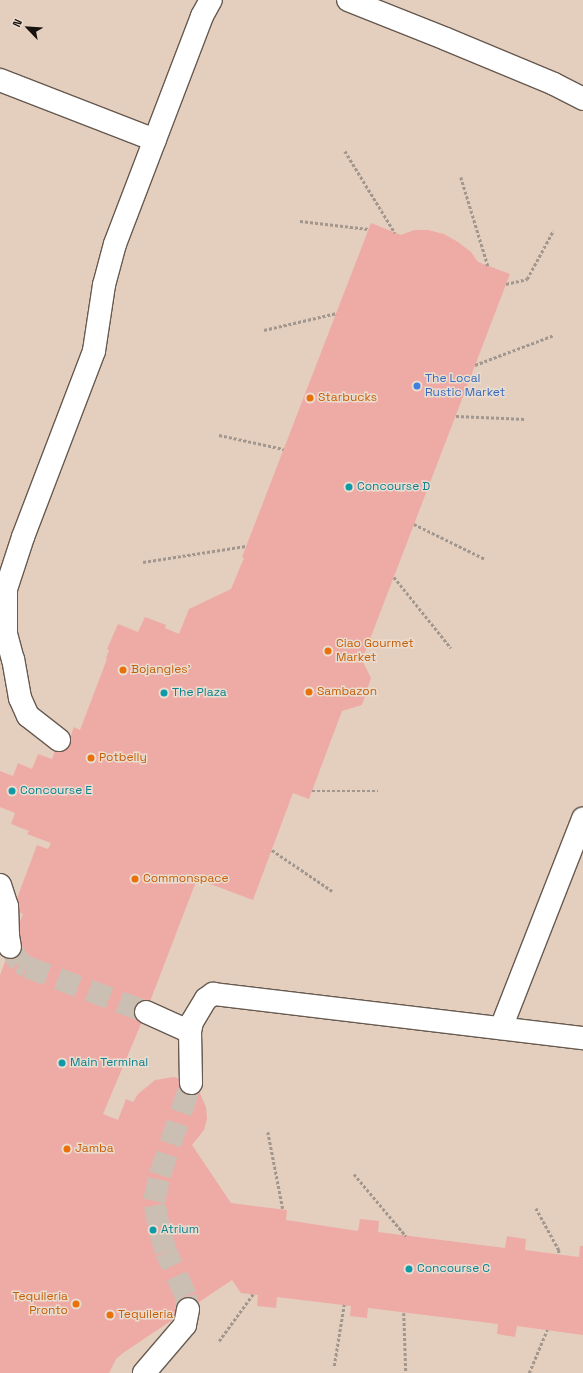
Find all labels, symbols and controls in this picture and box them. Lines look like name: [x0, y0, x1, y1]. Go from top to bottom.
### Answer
north arrow: [8, 8, 48, 48]
text: N: [9, 17, 25, 29]
place label: The Local Rustic Market: [425, 372, 505, 400]
marker: The Local Rustic Market: [412, 381, 422, 391]
place label: Starbucks: [318, 391, 377, 405]
marker: Starbucks: [305, 393, 315, 403]
place label: Concourse D: [357, 480, 430, 494]
marker: Concourse D: [344, 482, 354, 492]
place label: Ciao Gourmet Market: [336, 637, 414, 665]
marker: Ciao Gourmet Market: [323, 646, 333, 656]
place label: Bojangles': [131, 663, 191, 677]
marker: Bojangles': [118, 665, 128, 675]
place label: Sambazon: [317, 685, 377, 699]
place label: The Plaza: [172, 686, 227, 700]
marker: Sambazon: [304, 687, 314, 697]
marker: The Plaza: [159, 688, 169, 698]
place label: Potbelly: [99, 751, 147, 765]
marker: Potbelly: [86, 753, 96, 763]
place label: Concourse E: [20, 784, 92, 798]
marker: Concourse E: [7, 786, 17, 796]
place label: Commonspace: [143, 872, 229, 886]
marker: Commonspace: [130, 874, 140, 884]
place label: Main Terminal: [70, 1056, 149, 1070]
marker: Main Terminal: [57, 1058, 67, 1068]
place label: Jamba: [75, 1142, 114, 1156]
marker: Jamba: [62, 1144, 72, 1154]
place label: Atrium: [161, 1223, 199, 1237]
marker: Atrium: [148, 1225, 158, 1235]
place label: Concourse C: [417, 1262, 490, 1276]
marker: Concourse C: [404, 1264, 414, 1274]
place label: Tequileria Pronto: [13, 1290, 68, 1318]
marker: Tequileria Pronto: [71, 1299, 81, 1309]
place label: Tequileria: [118, 1308, 173, 1322]
marker: Tequileria: [105, 1310, 115, 1320]

